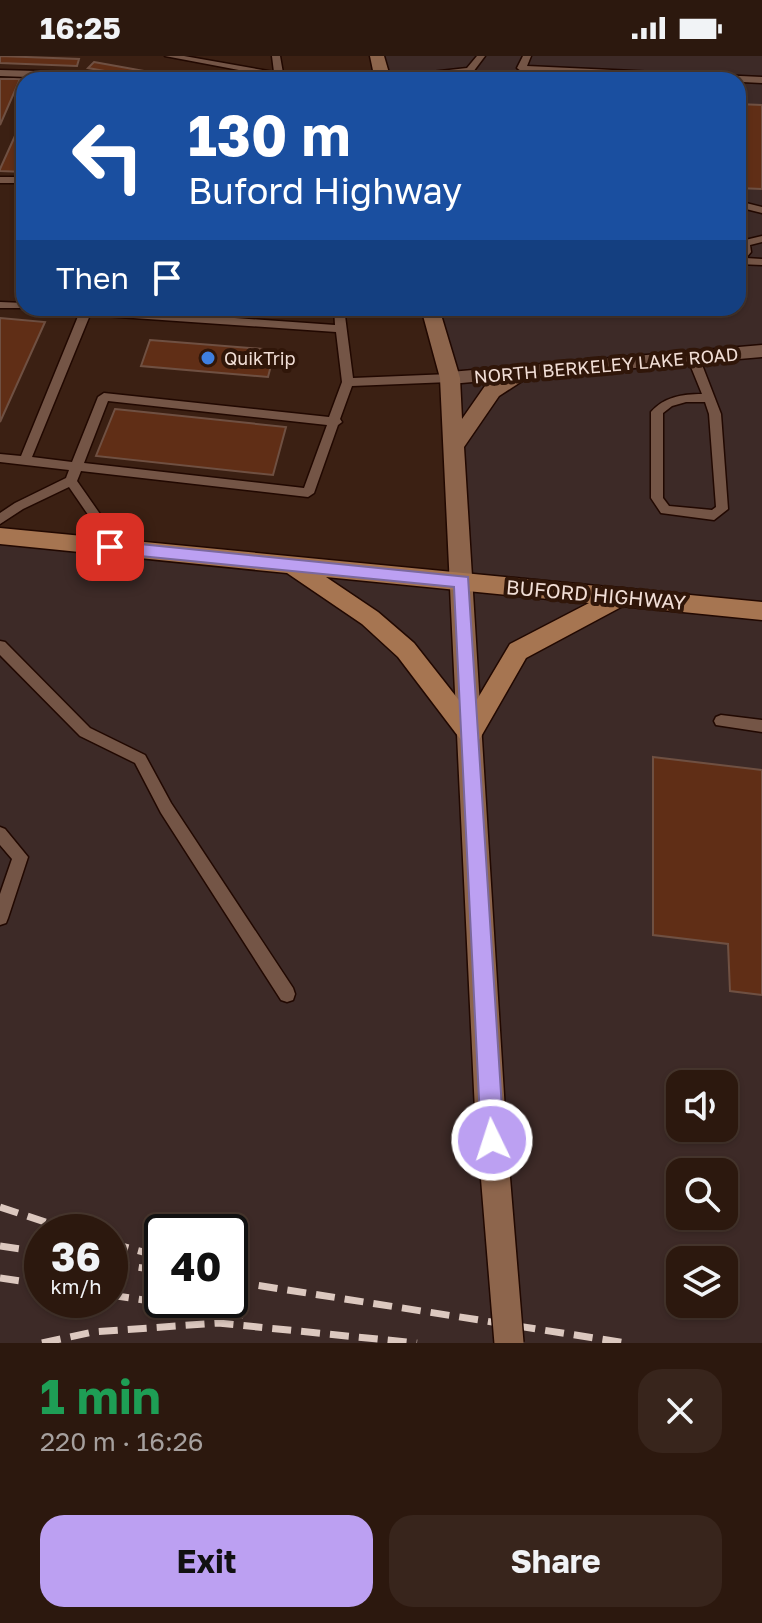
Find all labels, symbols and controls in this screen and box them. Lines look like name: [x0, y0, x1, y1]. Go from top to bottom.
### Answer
text: 16:25: [40, 10, 121, 46]
text: 130 m: [188, 101, 350, 168]
icon: left: [56, 104, 160, 208]
text: Buford Highway: [188, 169, 462, 212]
icon: arrive: [145, 256, 189, 300]
text: Then: [56, 260, 129, 296]
street label: NORTH BERKELEY LAKE ROAD: [473, 342, 739, 388]
place label: QuikTrip: [224, 347, 296, 369]
marker: QuikTrip: [199, 349, 217, 367]
pin: [76, 513, 144, 581]
icon: arrive: [88, 525, 132, 569]
street label: BUFORD HIGHWAY: [505, 574, 687, 614]
map controls: [666, 1070, 738, 1318]
button: sound: [666, 1070, 738, 1142]
position arrow: [450, 1098, 534, 1182]
button: search: [666, 1158, 738, 1230]
speed limit sign: 40: [144, 1214, 248, 1318]
text: 36: [51, 1232, 101, 1280]
button: layers: [666, 1246, 738, 1318]
text: km/h: [51, 1274, 101, 1298]
text: 1 min: [40, 1367, 161, 1425]
button: close: [638, 1369, 722, 1453]
text: 220 m · 16:26: [40, 1426, 204, 1457]
button: Exit: [40, 1515, 373, 1607]
button: Share: [389, 1515, 722, 1607]

